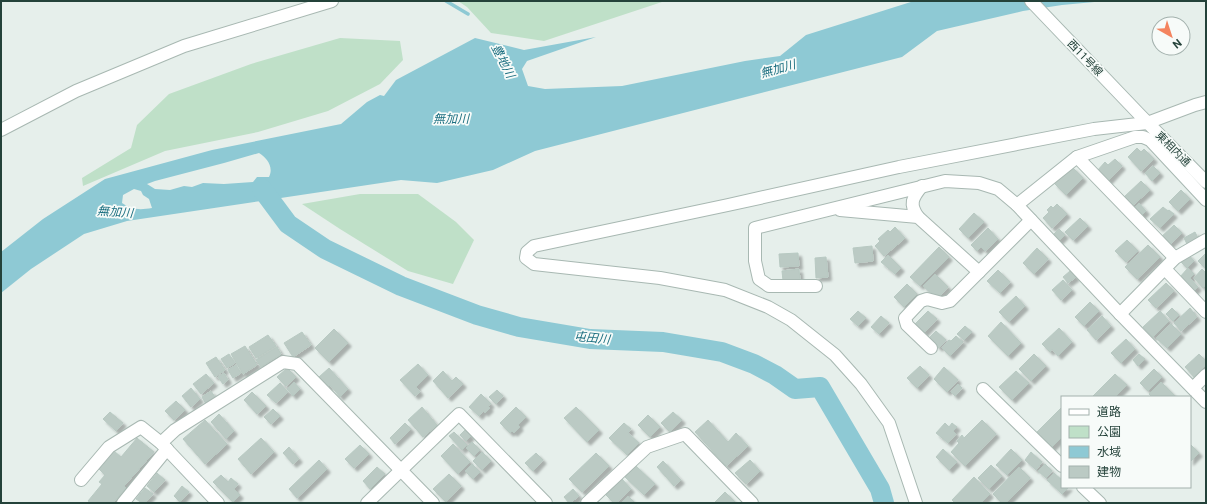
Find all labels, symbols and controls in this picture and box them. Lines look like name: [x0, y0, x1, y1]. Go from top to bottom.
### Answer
north arrow: [1151, 16, 1191, 56]
text: N: [1170, 36, 1184, 51]
street label: 西11号線: [1065, 37, 1105, 79]
water label: 豊地川: [489, 42, 518, 82]
water label: 無加川: [759, 57, 799, 81]
water label: 無加川: [433, 112, 471, 126]
street label: 東相内通: [1153, 129, 1193, 169]
water label: 無加川: [97, 204, 135, 220]
water label: 屯田川: [573, 329, 613, 347]
legend: [1061, 396, 1191, 488]
text: 道路: [1097, 405, 1121, 419]
text: 公園: [1097, 425, 1121, 439]
text: 水域: [1097, 445, 1121, 459]
text: 建物: [1097, 465, 1121, 479]

